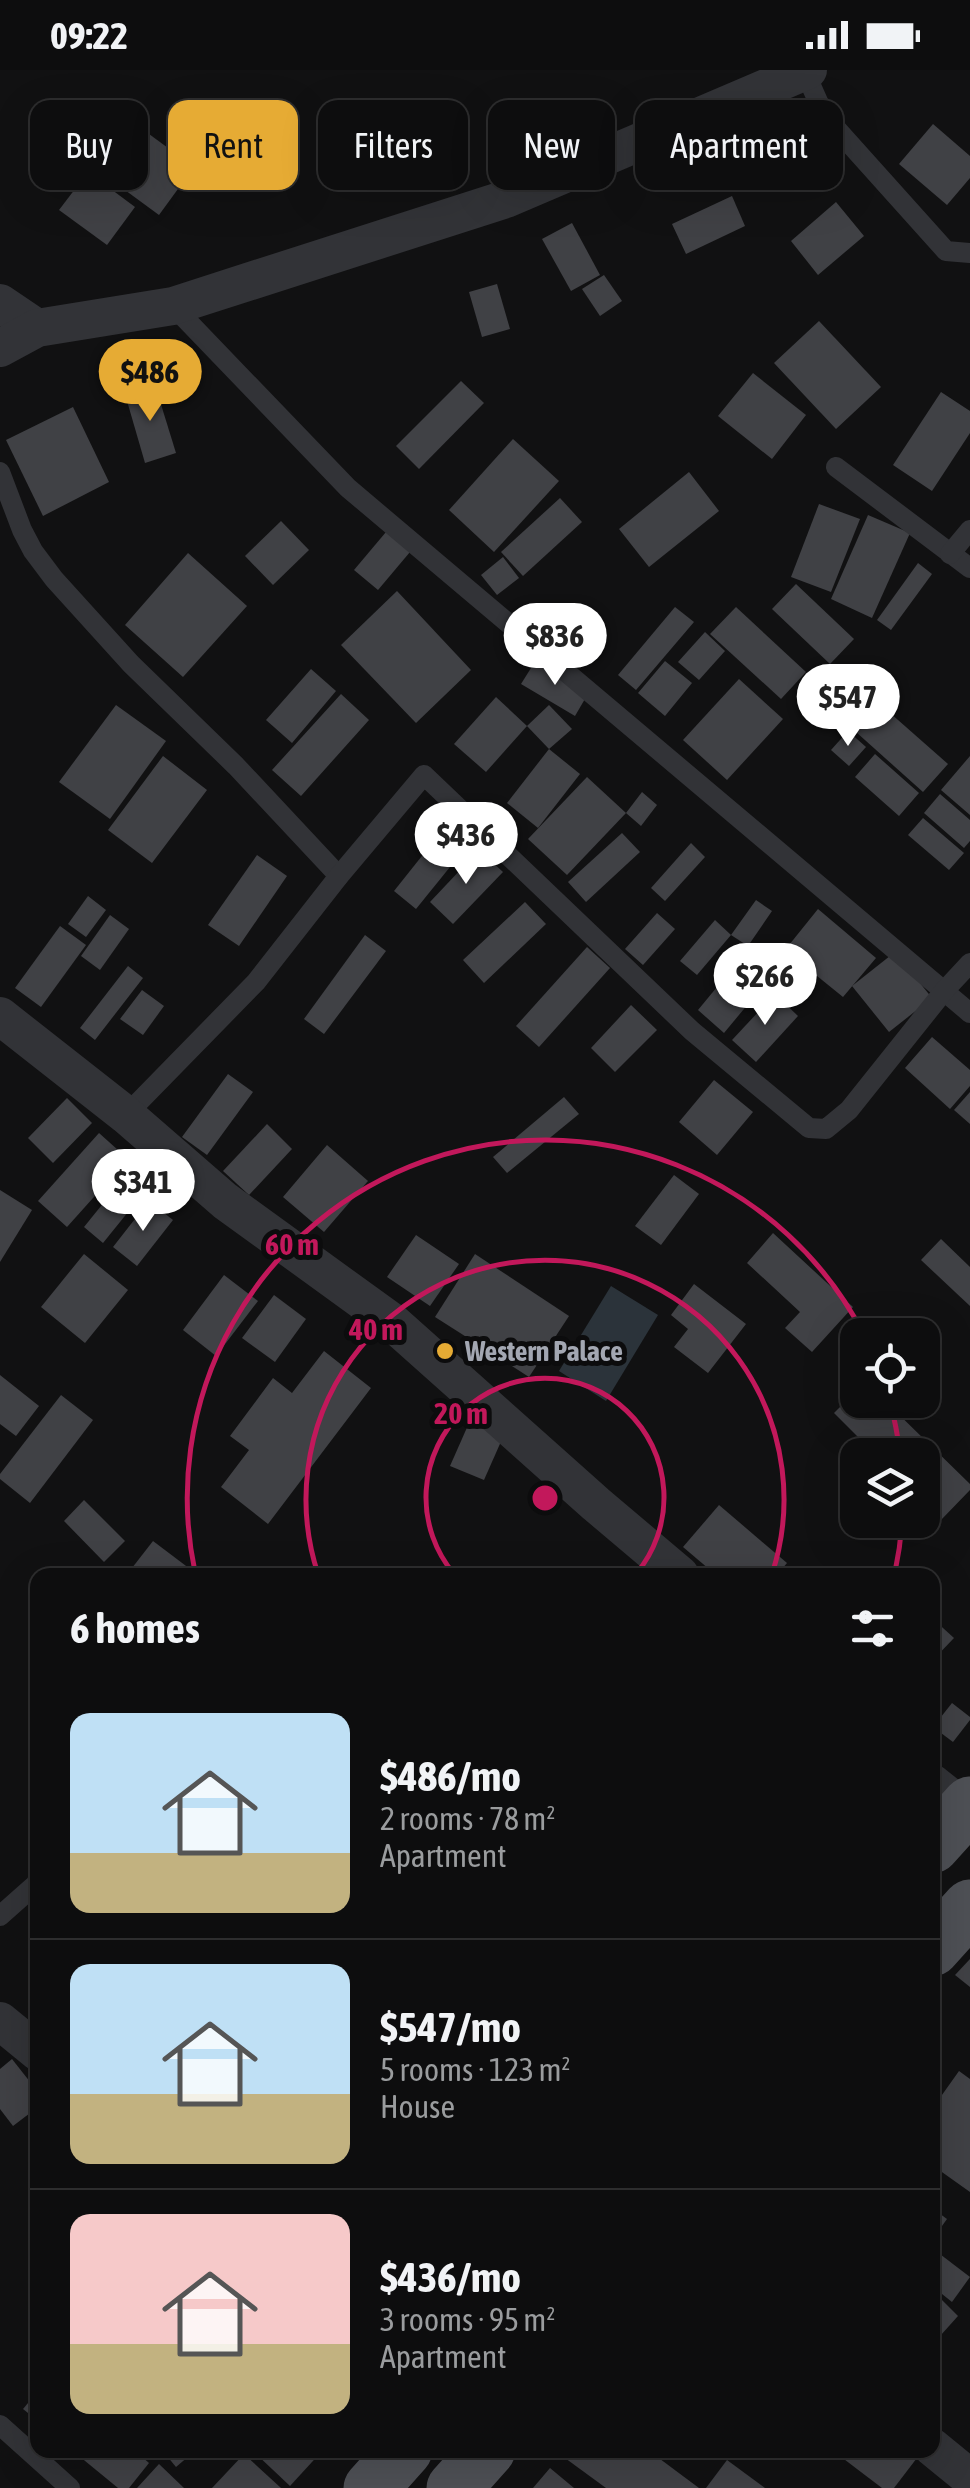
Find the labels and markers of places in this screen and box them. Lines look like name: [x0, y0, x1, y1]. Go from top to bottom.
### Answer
pin: $486: [91, 339, 209, 424]
pin: $836: [496, 603, 614, 688]
pin: $547: [789, 664, 907, 749]
pin: $436: [407, 802, 525, 887]
pin: $266: [706, 943, 824, 1028]
pin: $341: [84, 1149, 202, 1234]
place label: Western Palace: [464, 1335, 623, 1367]
marker: Western Palace: [434, 1340, 456, 1362]
centre of rings: [527, 1480, 563, 1516]

